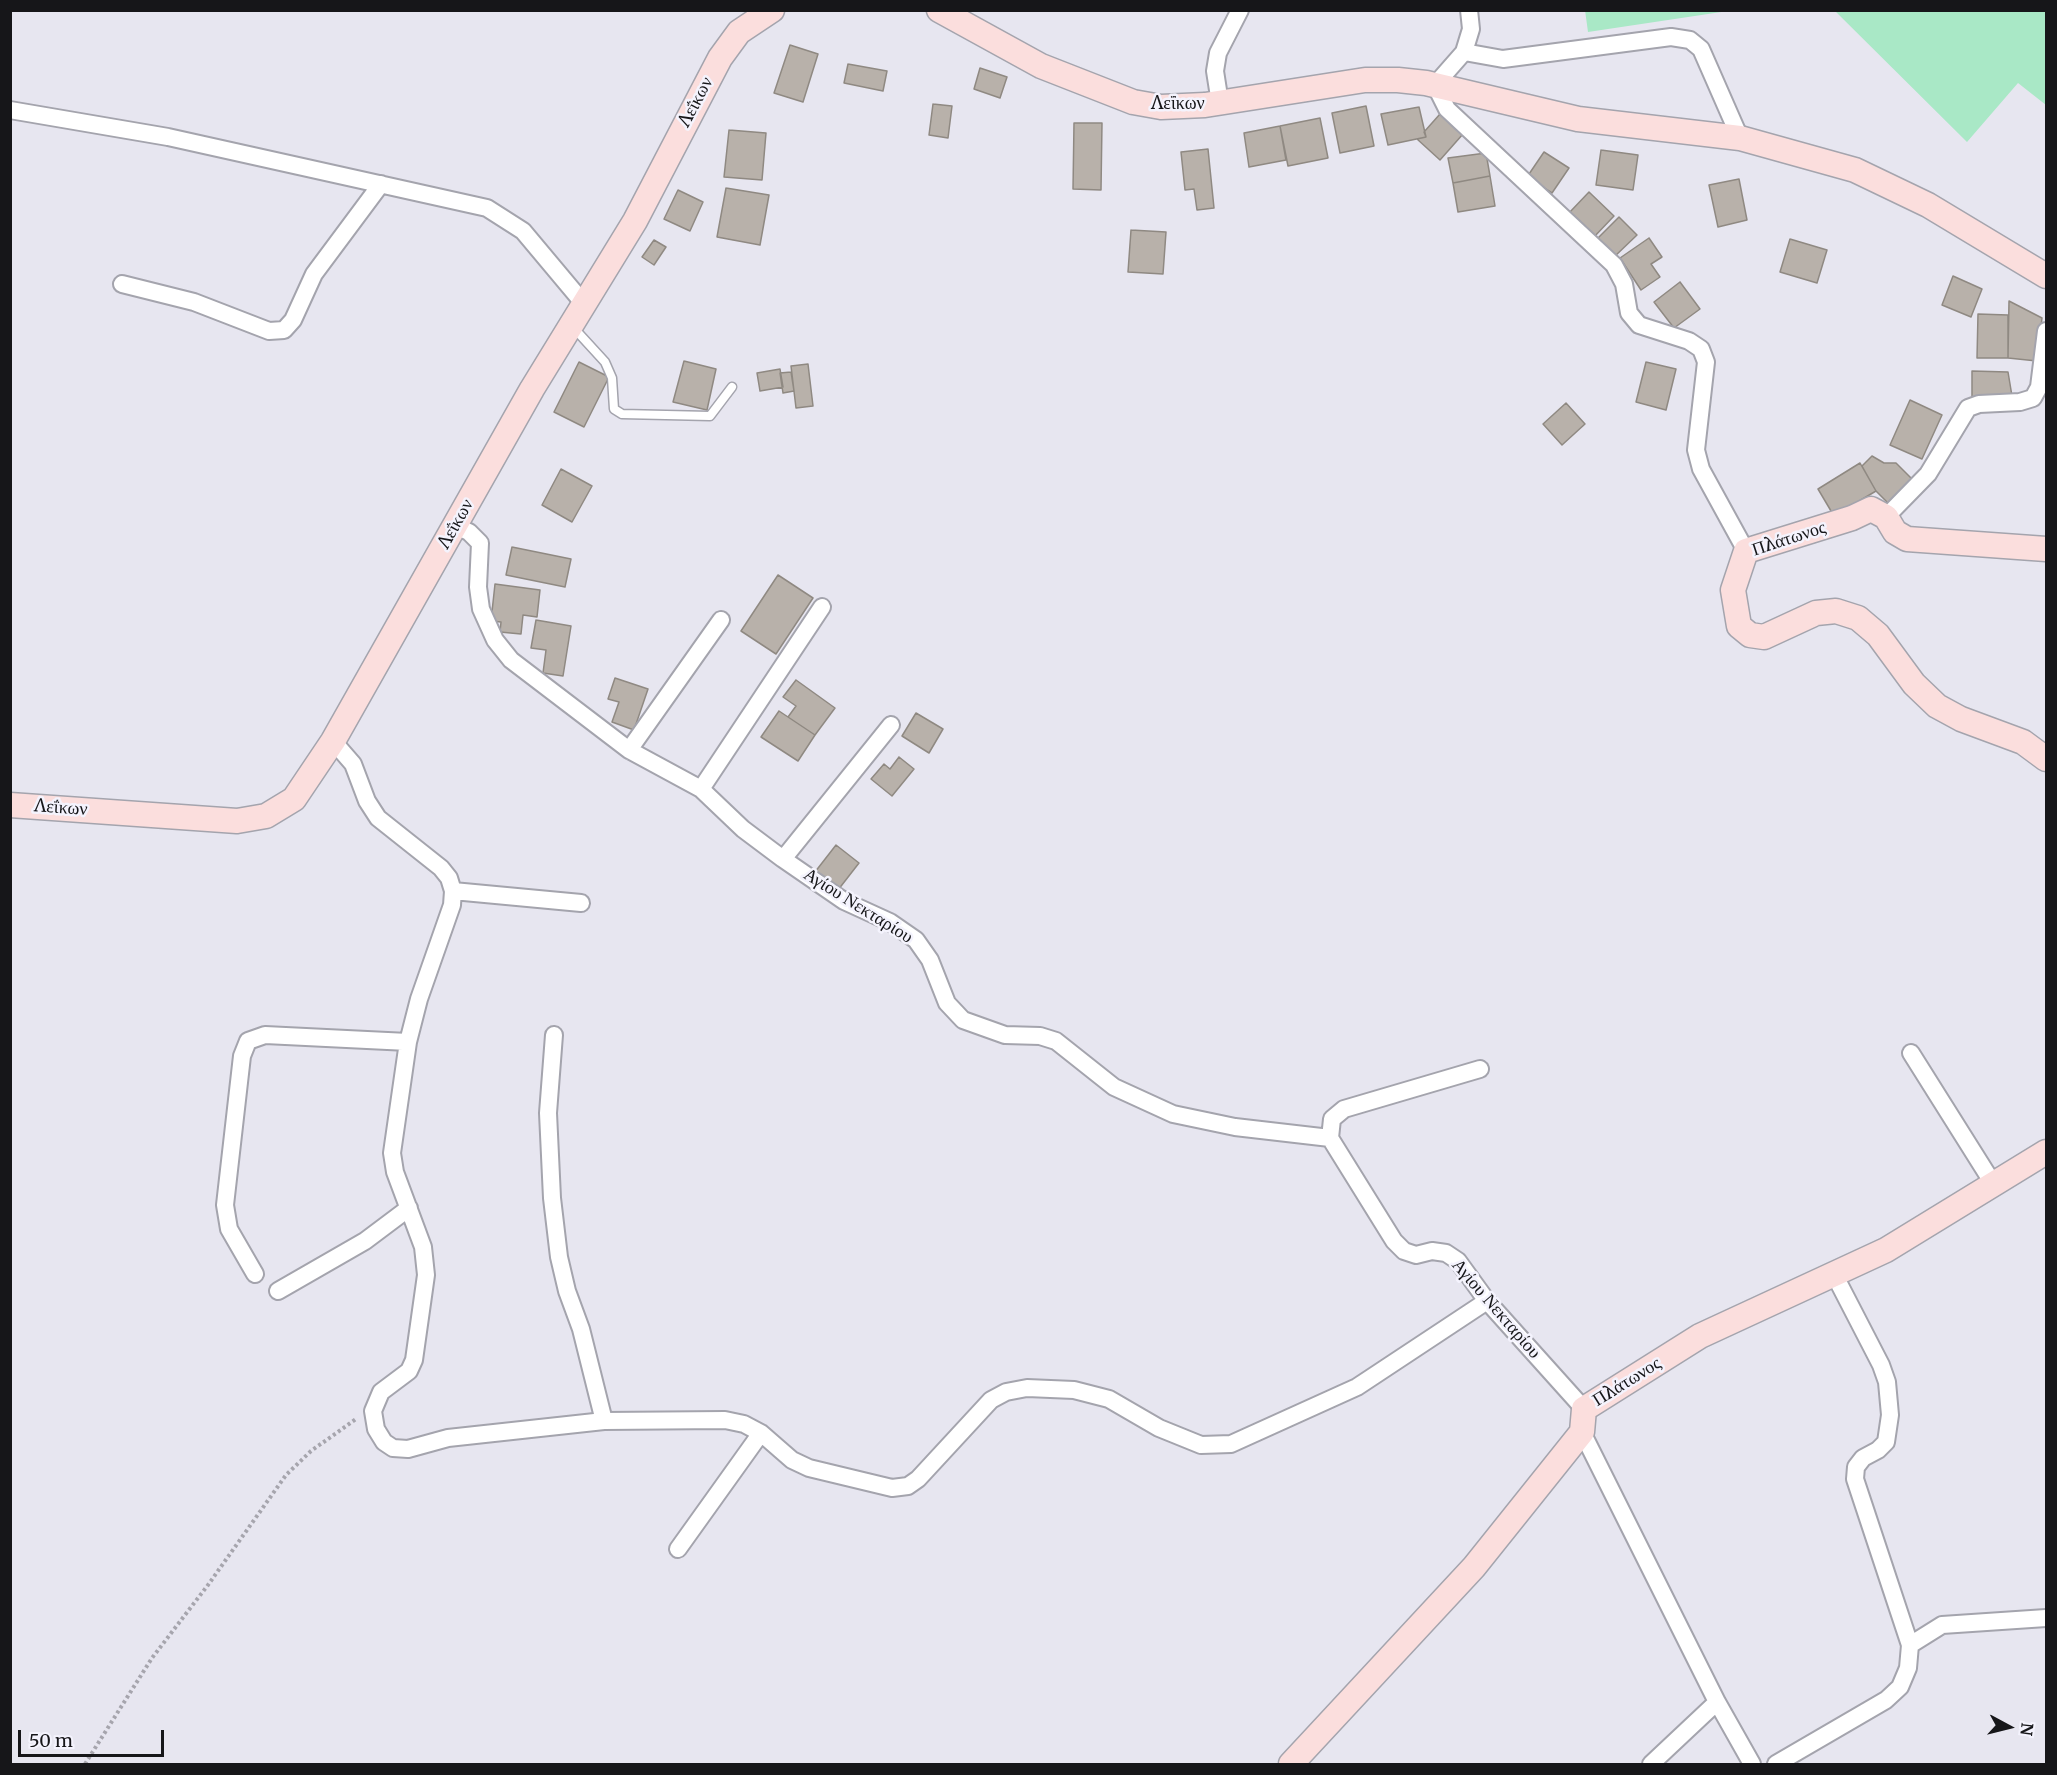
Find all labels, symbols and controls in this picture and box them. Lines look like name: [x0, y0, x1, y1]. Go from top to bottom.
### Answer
street label: Λεΐκων: [674, 73, 718, 131]
street label: Λεΐκων: [1151, 93, 1205, 115]
street label: Λεΐκων: [434, 495, 478, 553]
street label: Πλάτωνος: [1749, 517, 1829, 561]
street label: Λεΐκων: [34, 795, 88, 821]
street label: Αγίου Νεκταρίου: [799, 864, 917, 948]
street label: Αγίου Νεκταρίου: [1447, 1255, 1545, 1363]
street label: Πλάτωνος: [1589, 1353, 1665, 1411]
north arrow: [1979, 1697, 2039, 1757]
scale bar: [21, 1718, 166, 1756]
text: N: [2016, 1722, 2038, 1737]
text: 50 m: [29, 1729, 73, 1752]

